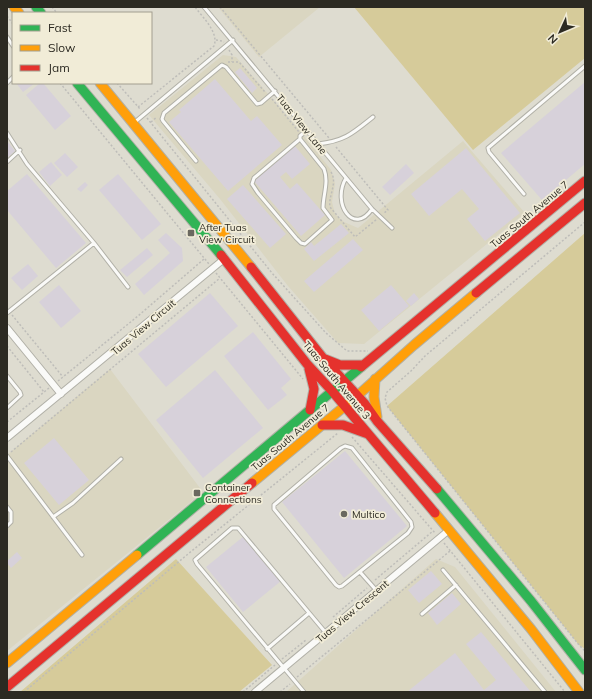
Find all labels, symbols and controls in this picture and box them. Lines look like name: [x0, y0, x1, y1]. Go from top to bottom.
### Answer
legend: [12, 12, 152, 84]
north arrow: [540, 12, 580, 52]
text: Fast: [48, 20, 72, 35]
text: N: [545, 31, 561, 47]
text: Slow: [48, 40, 76, 55]
text: Jam: [48, 60, 70, 75]
street label: Tuas View Lane: [273, 92, 330, 157]
street label: Tuas South Avenue 7: [488, 178, 571, 251]
place label: After Tuas View Circuit: [199, 221, 255, 246]
marker: After Tuas View Circuit: [186, 228, 196, 238]
street label: Tuas View Circuit: [108, 296, 179, 358]
street label: Tuas South Avenue 3: [300, 339, 373, 422]
street label: Tuas South Avenue 7: [249, 401, 332, 474]
place label: Container Connections: [205, 481, 262, 506]
marker: Container Connections: [192, 488, 202, 498]
place label: Multico: [352, 508, 385, 521]
marker: Multico: [339, 509, 349, 519]
street label: Tuas View Crescent: [313, 577, 392, 646]

